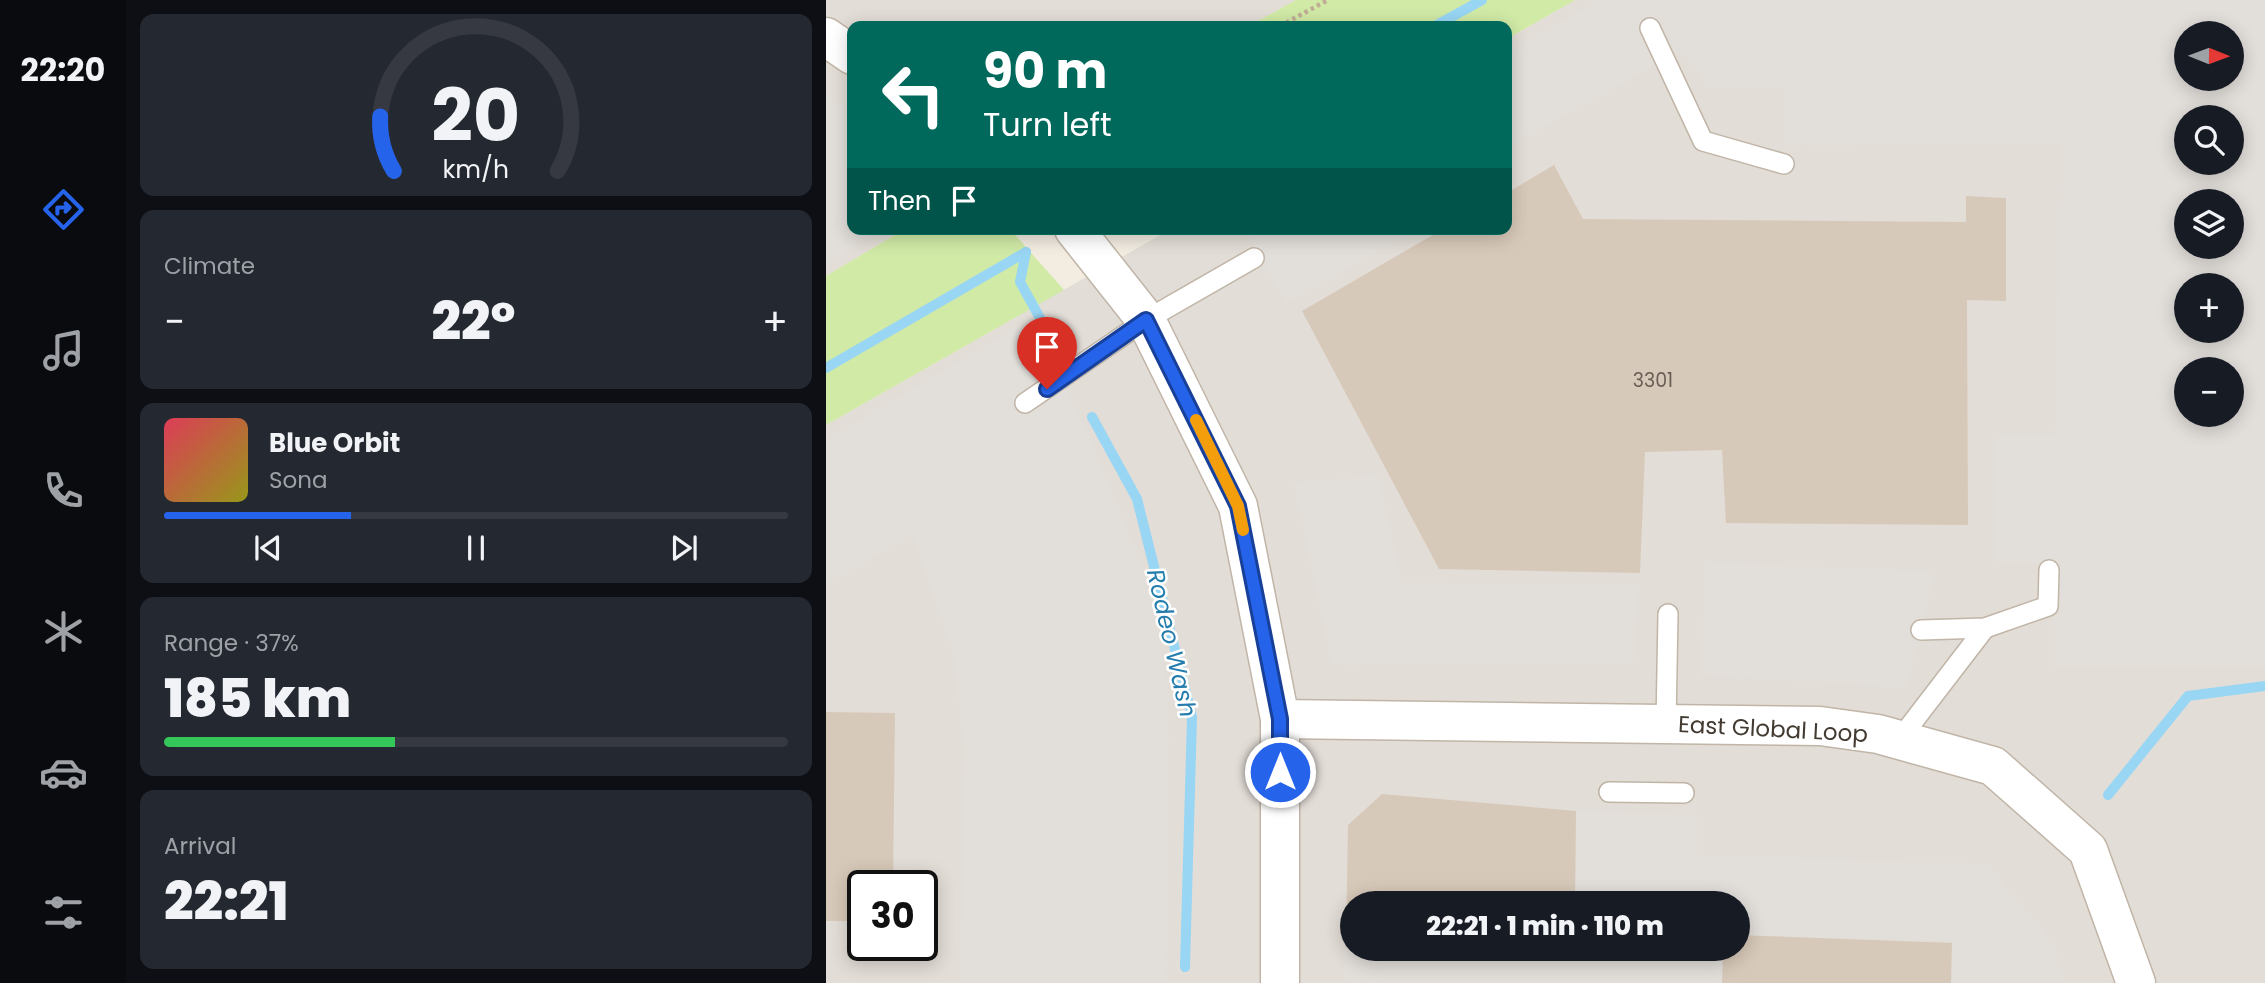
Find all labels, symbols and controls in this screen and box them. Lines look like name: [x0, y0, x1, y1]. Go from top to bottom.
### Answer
north arrow: [2174, 21, 2244, 91]
map controls: [2174, 21, 2244, 427]
text: 90 m: [983, 37, 1107, 105]
text: 22:20: [21, 47, 105, 92]
icon: left: [868, 49, 959, 140]
text: 20: [431, 65, 521, 166]
text: Turn left: [983, 102, 1112, 147]
button: search: [2174, 105, 2244, 175]
text: km/h: [443, 152, 509, 187]
icon: arrive: [945, 182, 983, 220]
text: Then: [868, 183, 931, 219]
icon: directions: [39, 185, 88, 234]
button: layers: [2174, 189, 2244, 259]
text: Climate: [164, 250, 255, 282]
button: +: [2174, 273, 2244, 343]
text: 22°: [431, 285, 516, 358]
text: −: [164, 295, 185, 348]
text: +: [762, 295, 788, 348]
pin: [1017, 317, 1077, 389]
icon: music: [39, 326, 88, 375]
icon: arrive: [1028, 328, 1066, 366]
button: −: [2174, 357, 2244, 427]
house number: 3301: [1633, 367, 1673, 394]
text: Blue Orbit: [269, 425, 400, 461]
text: Sona: [269, 464, 328, 496]
icon: phone: [39, 466, 88, 515]
icon: previous: [249, 529, 287, 567]
icon: pause: [457, 529, 495, 567]
icon: next: [665, 529, 703, 567]
water label: Rodeo Wash: [1139, 566, 1205, 720]
icon: climate: [39, 607, 88, 656]
text: Range · 37%: [164, 627, 299, 659]
text: 185 km: [164, 662, 351, 735]
street label: East Global Loop: [1677, 708, 1869, 750]
position arrow: [1243, 735, 1317, 809]
icon: car: [39, 748, 88, 797]
text: Arrival: [164, 830, 236, 862]
text: 22:21: [164, 865, 289, 938]
speed limit sign: 30: [847, 870, 938, 961]
icon: filters: [39, 888, 88, 937]
text: 22:21 · 1 min · 110 m: [1426, 908, 1664, 944]

